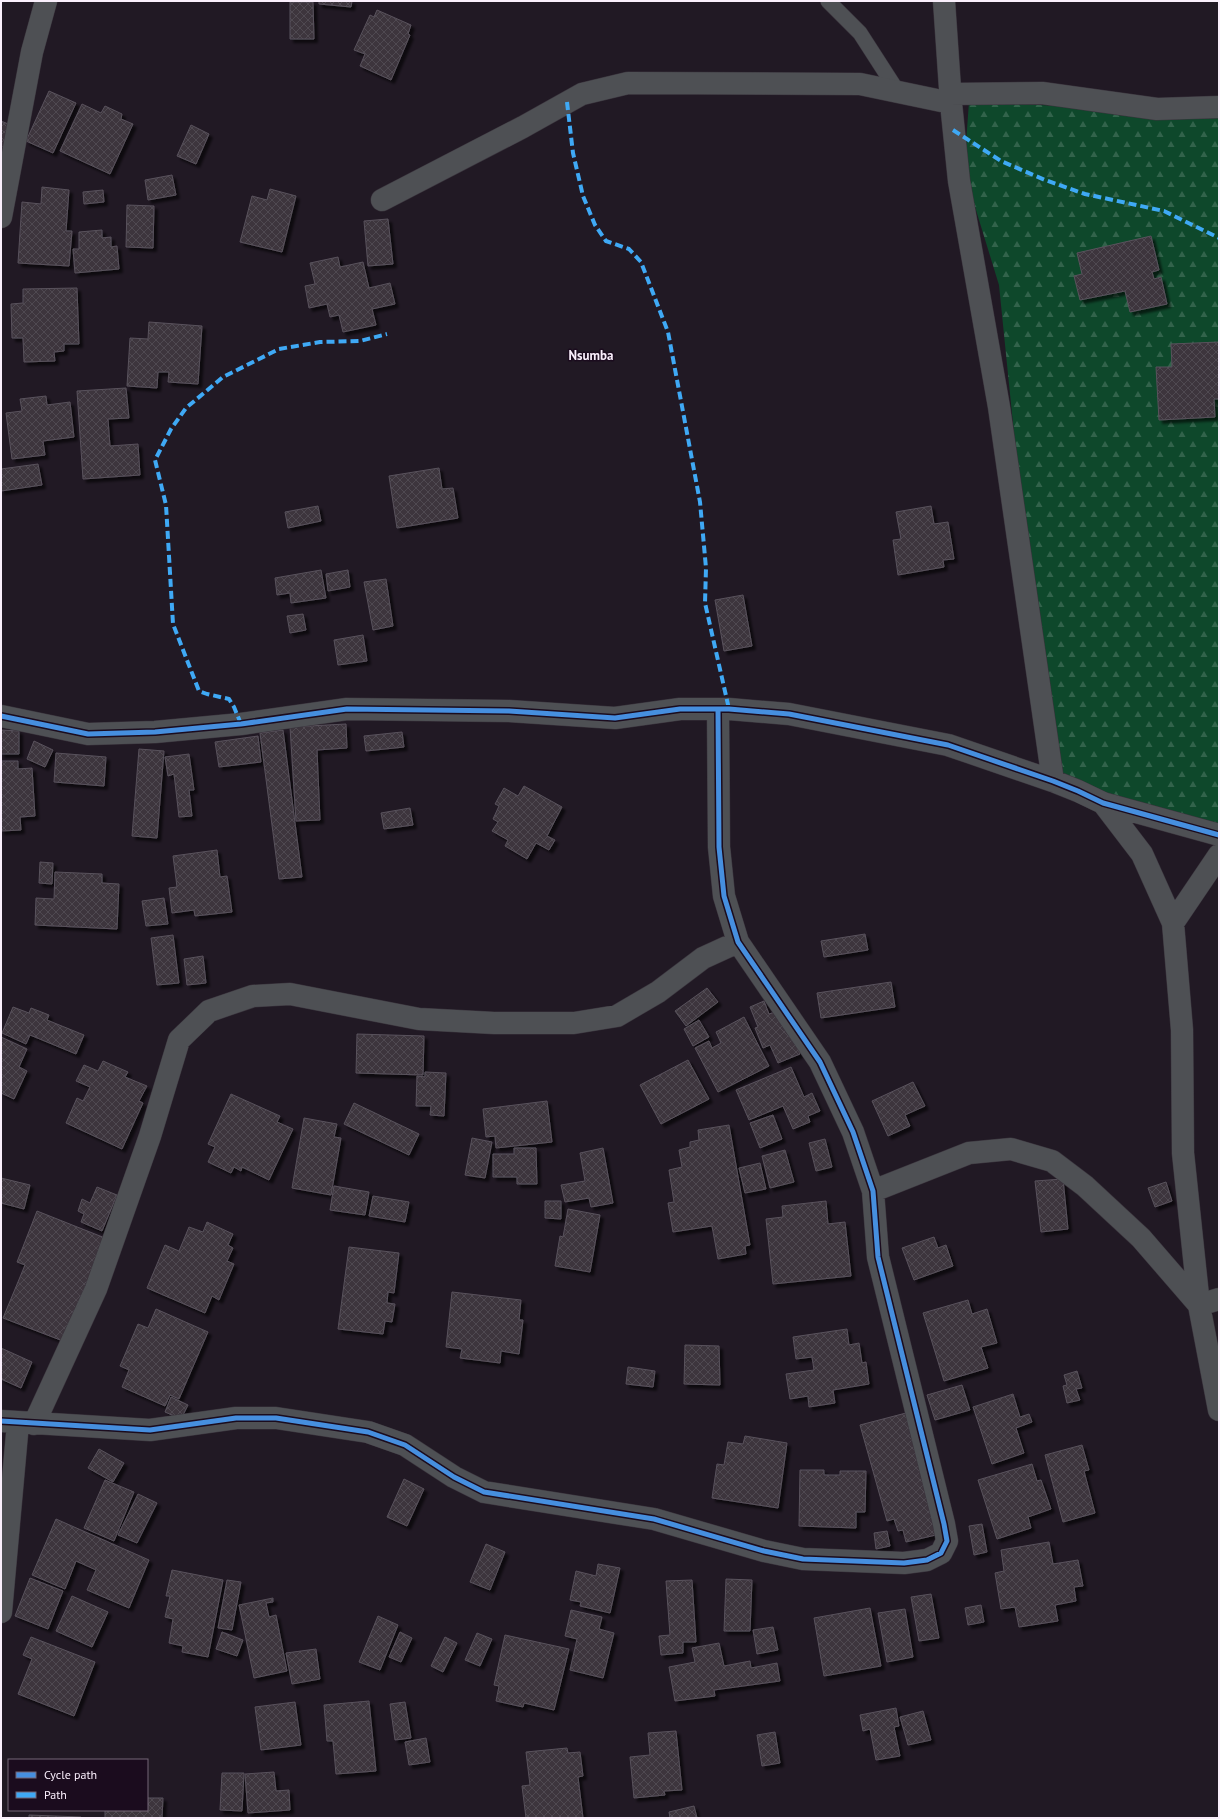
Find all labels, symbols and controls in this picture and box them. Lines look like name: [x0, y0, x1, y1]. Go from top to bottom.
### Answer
district label: Nsumba: [569, 347, 613, 364]
legend: [8, 1759, 148, 1811]
text: Cycle path: [44, 1767, 97, 1782]
text: Path: [44, 1787, 67, 1802]

